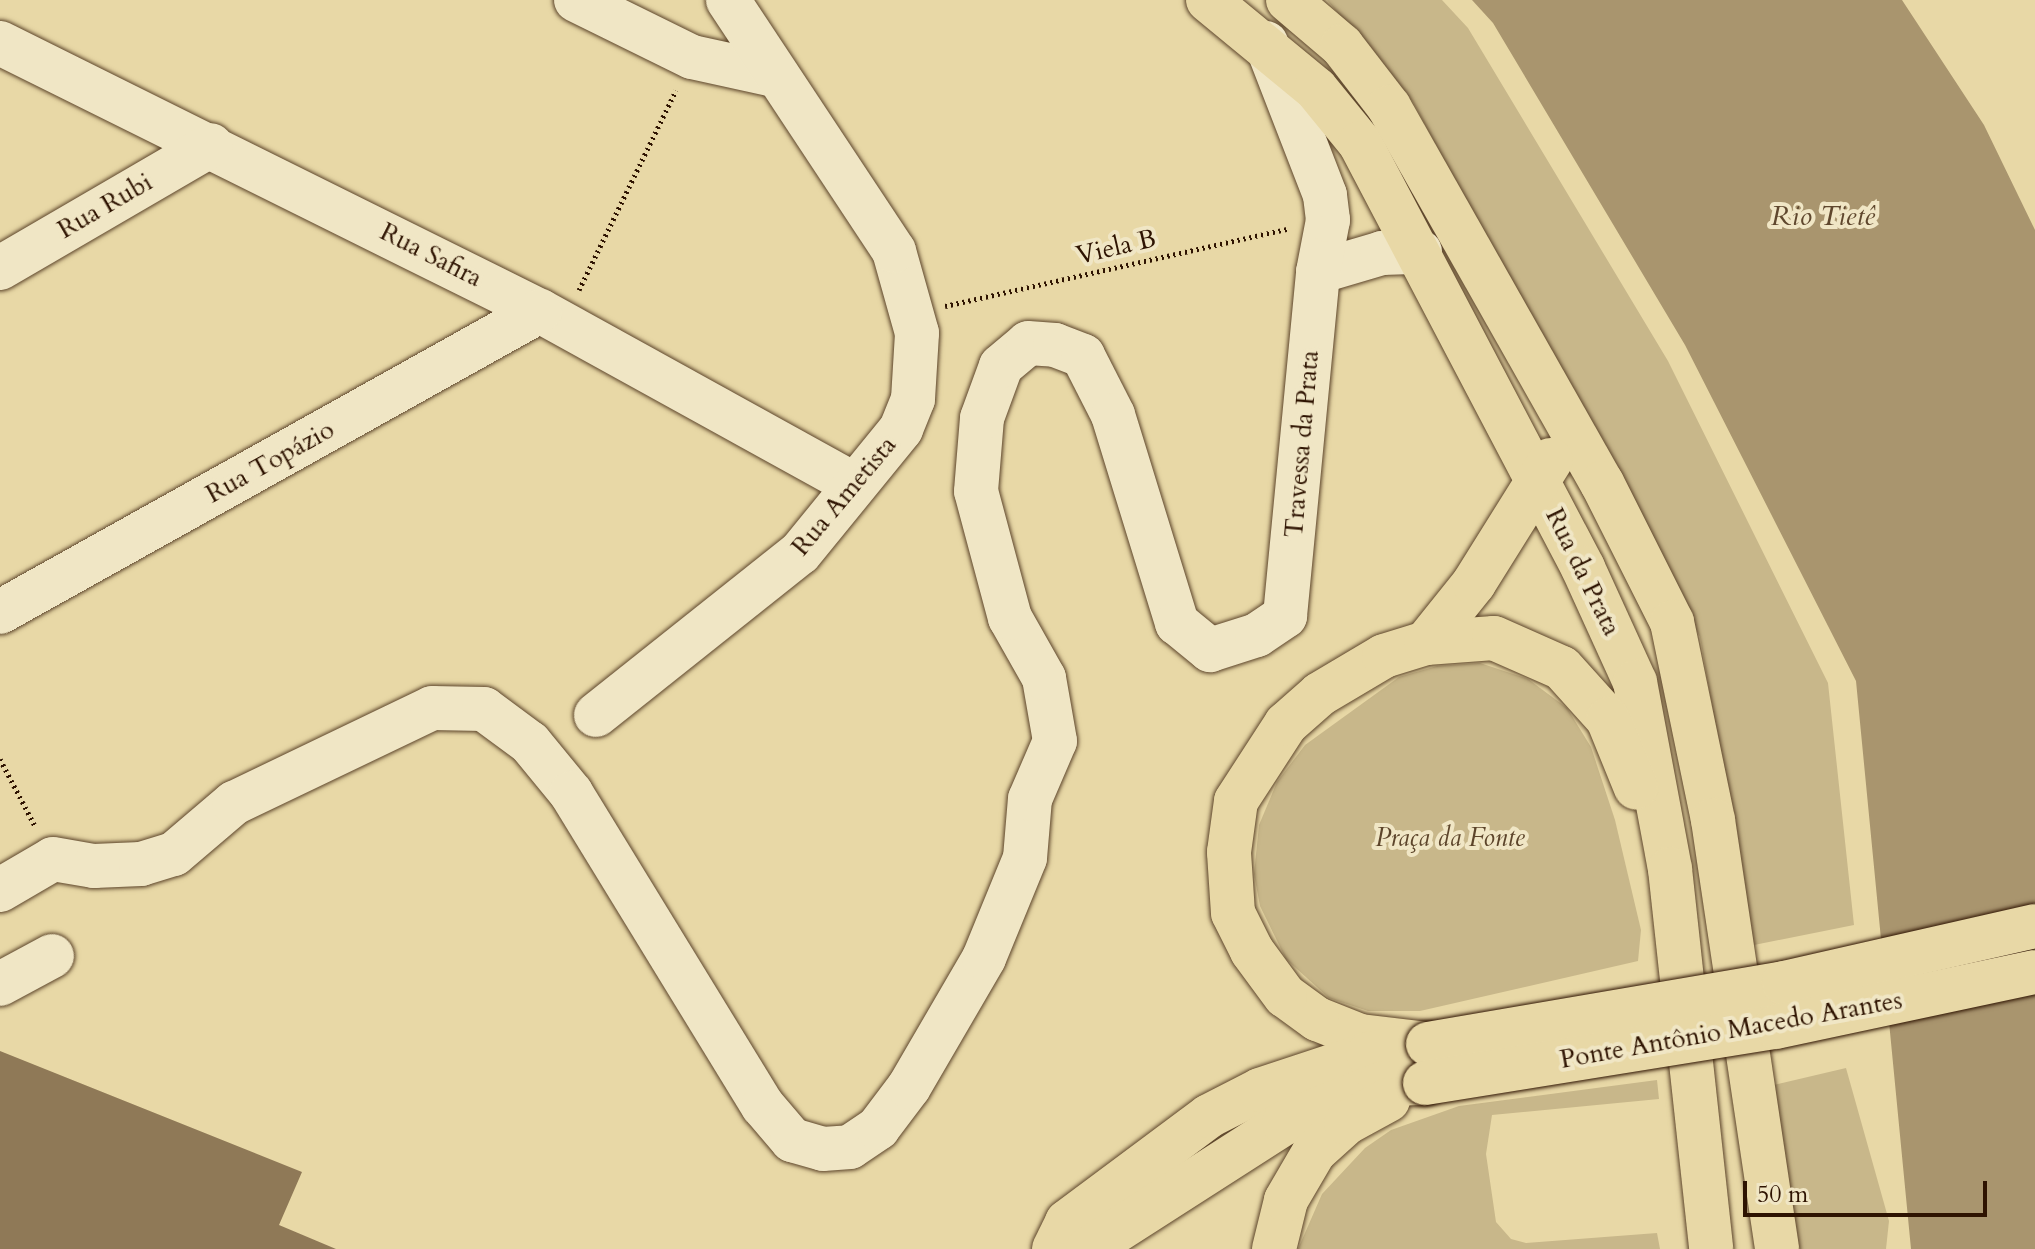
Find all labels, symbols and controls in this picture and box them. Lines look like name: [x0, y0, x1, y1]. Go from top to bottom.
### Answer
street label: Rua Rubi: [52, 166, 158, 246]
water label: Rio Tietê: [1771, 199, 1875, 233]
street label: Rua Safira: [375, 216, 487, 294]
street label: Viela B: [1073, 223, 1159, 271]
street label: Travessa da Prata: [1278, 349, 1326, 539]
street label: Rua Topázio: [200, 414, 340, 510]
street label: Rua Ametista: [785, 430, 903, 562]
street label: Rua da Prata: [1539, 503, 1627, 641]
park label: Praça da Fonte: [1375, 822, 1525, 854]
street label: Ponte Antônio Macedo Arantes: [1558, 985, 1904, 1075]
scale bar: [1747, 1165, 1991, 1215]
text: 50 m: [1757, 1178, 1808, 1211]

